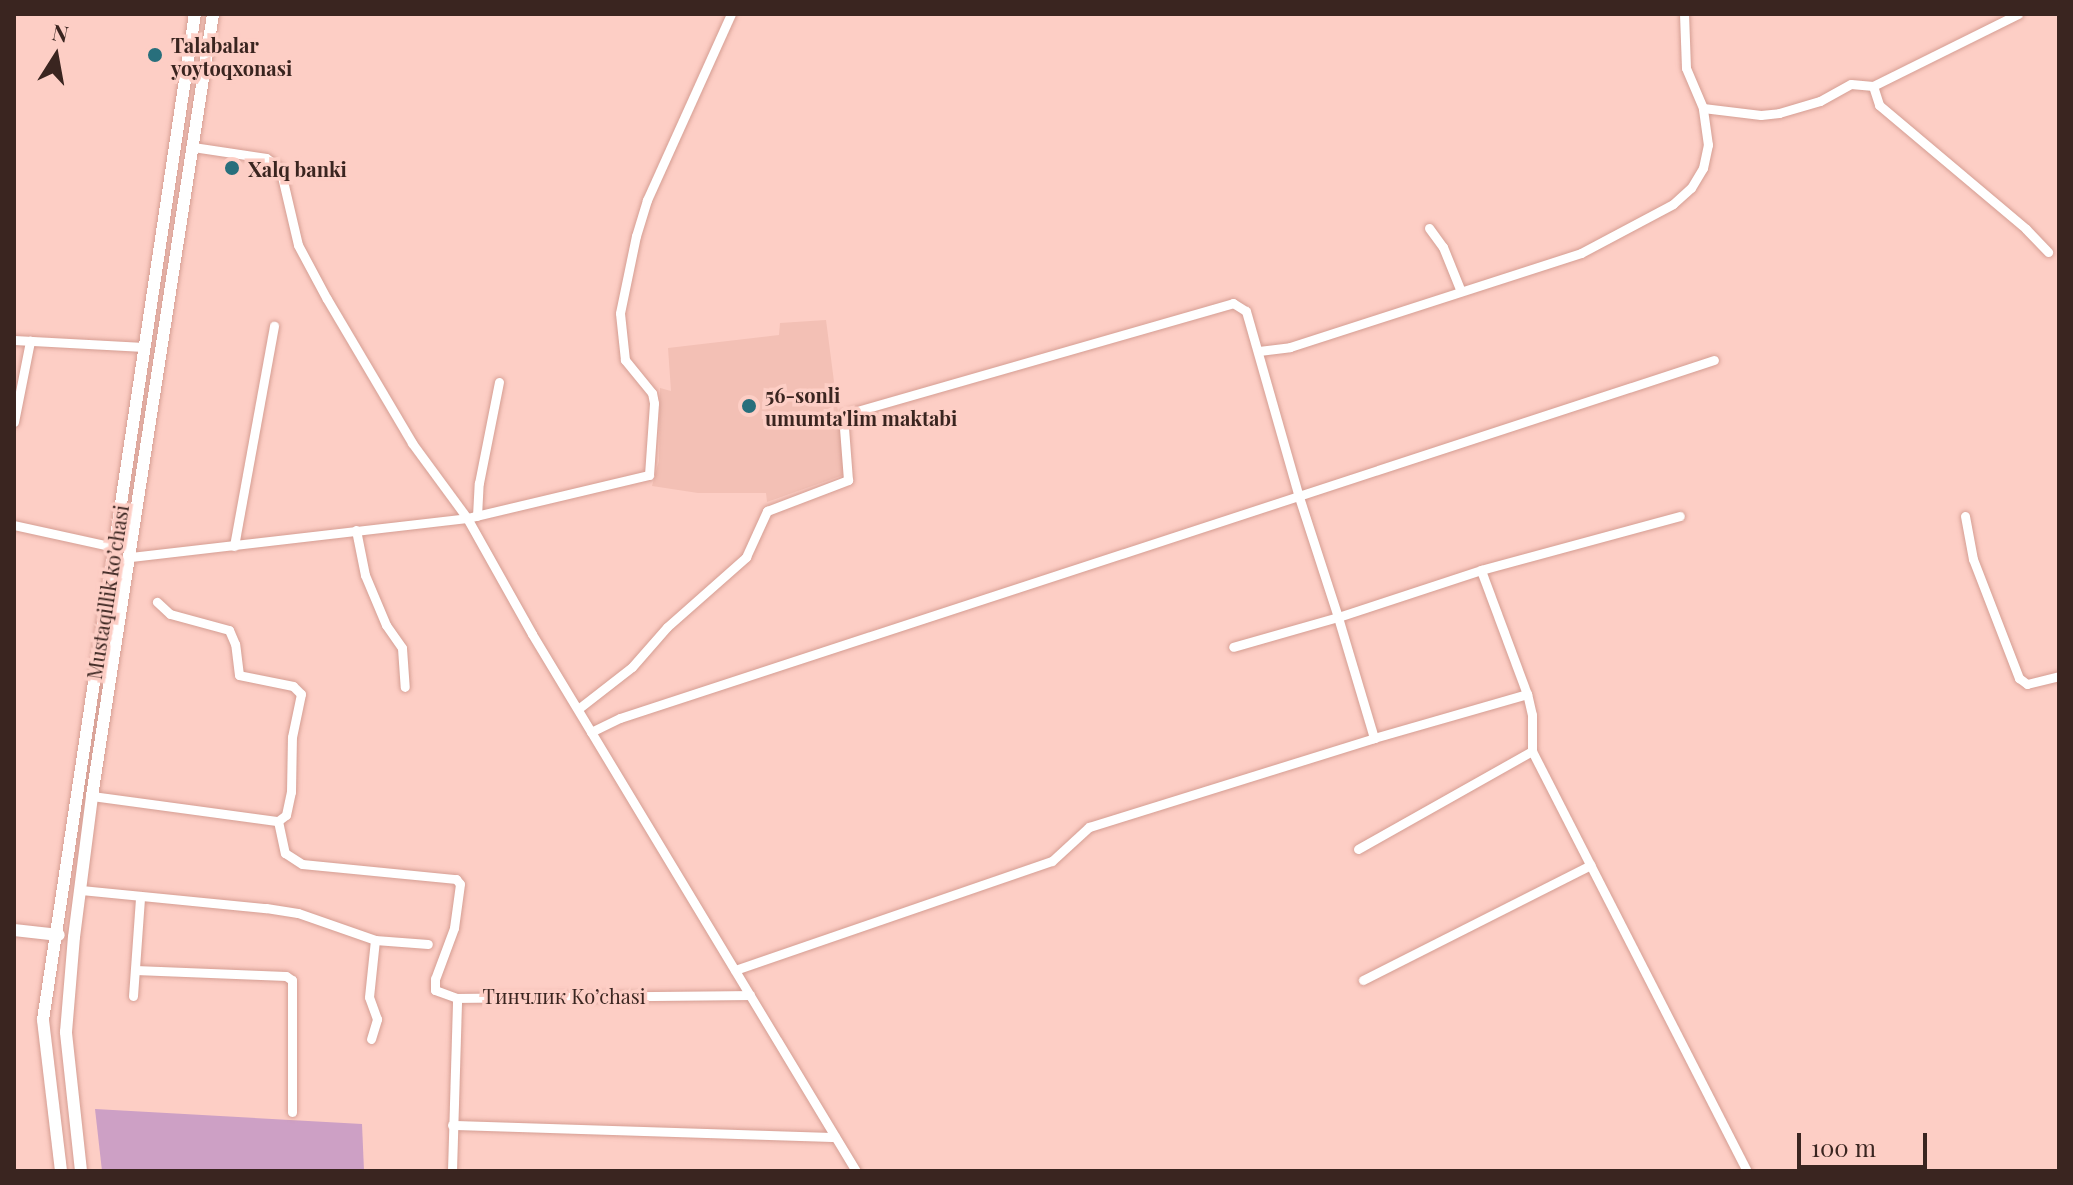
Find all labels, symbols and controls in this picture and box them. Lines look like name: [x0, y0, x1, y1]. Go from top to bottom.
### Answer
north arrow: [16, 16, 96, 96]
text: N: [50, 16, 71, 49]
place label: Talabalar yoytoqxonasi: [171, 32, 292, 79]
marker: Talabalar yoytoqxonasi: [146, 46, 164, 64]
place label: Xalq banki: [248, 156, 347, 180]
marker: Xalq banki: [223, 159, 241, 177]
place label: 56-sonli umumta'lim maktabi: [765, 382, 957, 429]
marker: 56-sonli umumta'lim maktabi: [740, 397, 758, 415]
street label: Mustaqillik ko’chasi: [81, 503, 133, 681]
street label: Тинчлик Ko’chasi: [483, 983, 645, 1007]
scale bar: [1801, 1117, 1931, 1167]
text: 100 m: [1811, 1131, 1876, 1163]

